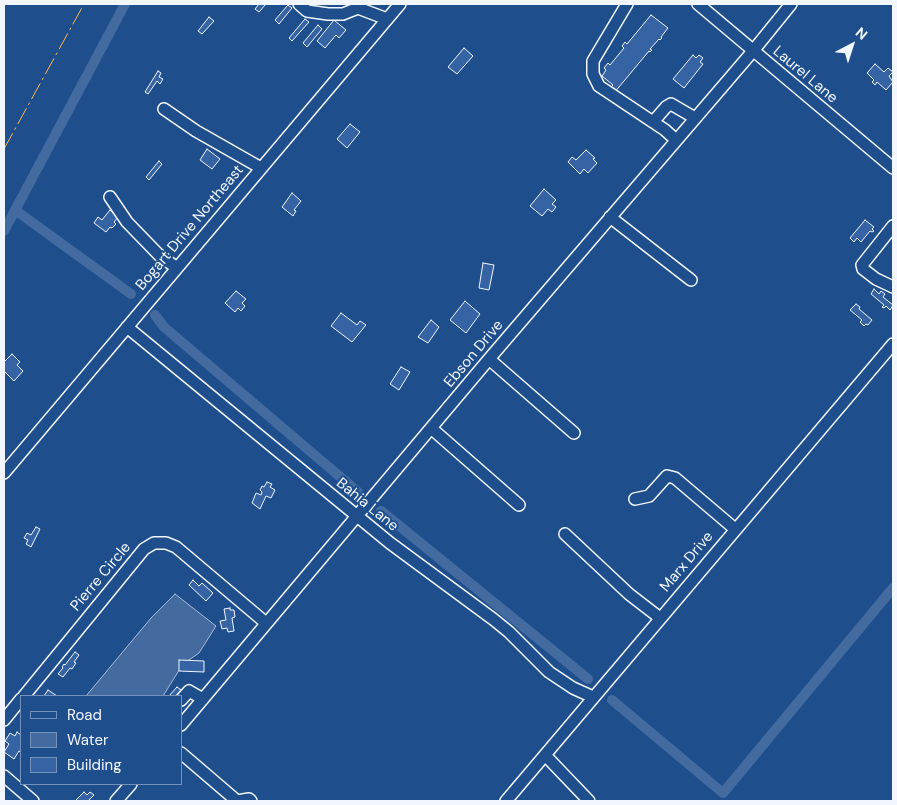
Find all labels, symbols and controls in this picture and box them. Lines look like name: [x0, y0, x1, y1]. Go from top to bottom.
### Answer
north arrow: [827, 20, 877, 70]
text: N: [852, 23, 871, 44]
street label: Laurel Lane: [769, 43, 841, 107]
street label: Bogart Drive Northeast: [132, 162, 248, 294]
street label: Ebson Drive: [441, 317, 507, 391]
street label: Bahia Lane: [332, 474, 402, 536]
street label: Marx Drive: [657, 528, 717, 596]
street label: Pierre Circle: [67, 539, 135, 615]
legend: [20, 695, 182, 785]
text: Road: [67, 705, 102, 725]
text: Water: [67, 730, 108, 750]
text: Building: [67, 755, 122, 775]

